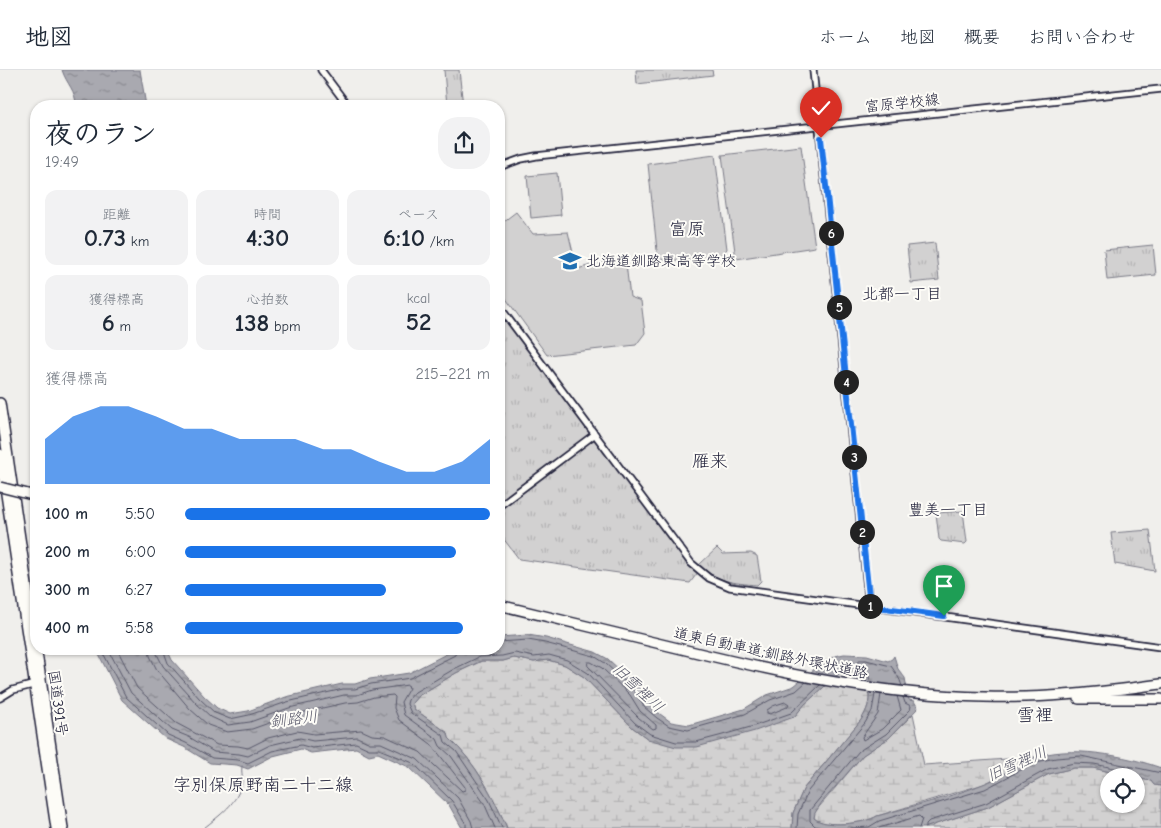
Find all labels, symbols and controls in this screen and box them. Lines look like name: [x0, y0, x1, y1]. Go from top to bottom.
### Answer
text: 地図: [25, 23, 73, 51]
text: ホーム: [819, 27, 872, 48]
text: 地図: [900, 27, 936, 48]
text: 概要: [964, 27, 1000, 48]
text: お問い合わせ: [1028, 27, 1136, 48]
pin: [800, 87, 842, 138]
street label: 富原学校線: [864, 90, 940, 116]
icon: check: [807, 94, 835, 122]
button: share: [438, 117, 490, 169]
text: 夜のラン: [45, 118, 157, 150]
text: 19:49: [45, 153, 79, 171]
text: 距離: [103, 206, 131, 223]
text: 時間: [254, 206, 282, 223]
text: ペース: [398, 206, 439, 223]
district label: 富原: [669, 219, 705, 240]
pin: 6: [818, 220, 844, 246]
text: 0.73: [84, 223, 126, 252]
text: 4:30: [246, 223, 289, 252]
text: 6:10: [383, 223, 425, 252]
text: 6: [828, 225, 835, 242]
text: km: [126, 233, 149, 250]
text: /km: [425, 233, 454, 250]
school or university icon: 北海道釧路東高等学校: [557, 248, 583, 274]
place label: 北海道釧路東高等学校: [586, 252, 736, 270]
district label: 北都一丁目: [862, 285, 942, 303]
text: kcal: [407, 290, 430, 307]
text: 獲得標高: [89, 291, 145, 308]
text: 心拍数: [247, 291, 289, 308]
pin: 5: [826, 294, 852, 320]
text: 5: [836, 299, 843, 316]
text: 52: [406, 307, 431, 336]
text: 6: [102, 308, 115, 337]
text: 138: [234, 308, 269, 337]
text: m: [115, 318, 131, 335]
text: bpm: [269, 318, 301, 335]
text: 215–221 m: [415, 365, 490, 383]
text: 獲得標高: [45, 370, 109, 388]
pin: 4: [834, 370, 858, 394]
text: 4: [843, 374, 850, 391]
pin: 3: [842, 444, 866, 470]
text: 3: [851, 449, 858, 466]
district label: 雁来: [692, 451, 728, 472]
district label: 豊美一丁目: [908, 501, 988, 519]
text: 100 m: [45, 505, 88, 523]
text: 5:50: [125, 505, 155, 523]
pin: 2: [850, 520, 874, 544]
text: 2: [859, 524, 866, 541]
text: 200 m: [45, 543, 90, 561]
text: 6:00: [125, 543, 156, 561]
pin: [923, 565, 965, 616]
icon: arrive: [930, 572, 958, 600]
text: 300 m: [45, 581, 90, 599]
text: 6:27: [125, 581, 152, 599]
pin: 1: [858, 594, 882, 618]
text: 1: [868, 598, 873, 615]
text: 400 m: [45, 619, 89, 637]
text: 5:58: [125, 619, 153, 637]
street label: 道東自動車道;釧路外環状道路: [672, 624, 870, 682]
water label: 旧雪裡川: [608, 660, 668, 716]
street label: 国道391号: [44, 669, 72, 737]
district label: 雪裡: [1017, 705, 1053, 726]
water label: 釧路川: [269, 707, 319, 731]
water label: 旧雪裡川: [984, 743, 1050, 785]
map controls: [1100, 768, 1145, 813]
button: locate: [1100, 768, 1145, 813]
district label: 字別保原野南二十二線: [173, 775, 353, 796]

